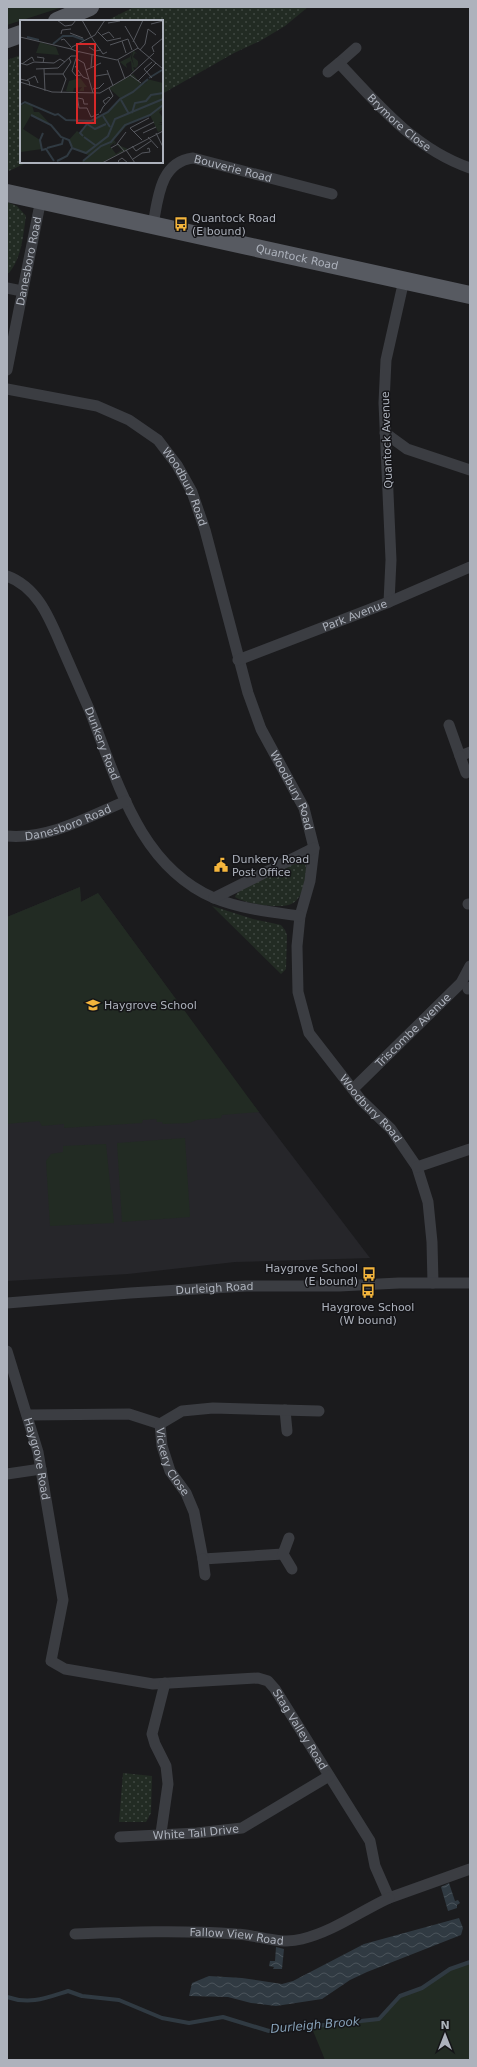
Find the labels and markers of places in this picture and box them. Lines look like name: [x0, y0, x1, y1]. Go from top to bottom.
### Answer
place label: Quantock Road (E bound): [192, 212, 276, 238]
bus stop icon: Quantock Road (E bound): [173, 216, 189, 232]
place label: Dunkery Road Post Office: [232, 853, 309, 879]
public building icon: Dunkery Road Post Office: [213, 857, 229, 873]
school or university icon: Haygrove School: [85, 997, 101, 1013]
place label: Haygrove School: [104, 999, 197, 1012]
place label: Haygrove School (E bound): [265, 1262, 358, 1288]
bus stop icon: Haygrove School (E bound): [361, 1266, 377, 1282]
bus stop icon: Haygrove School (W bound): [360, 1283, 376, 1299]
place label: Haygrove School (W bound): [322, 1301, 414, 1327]

